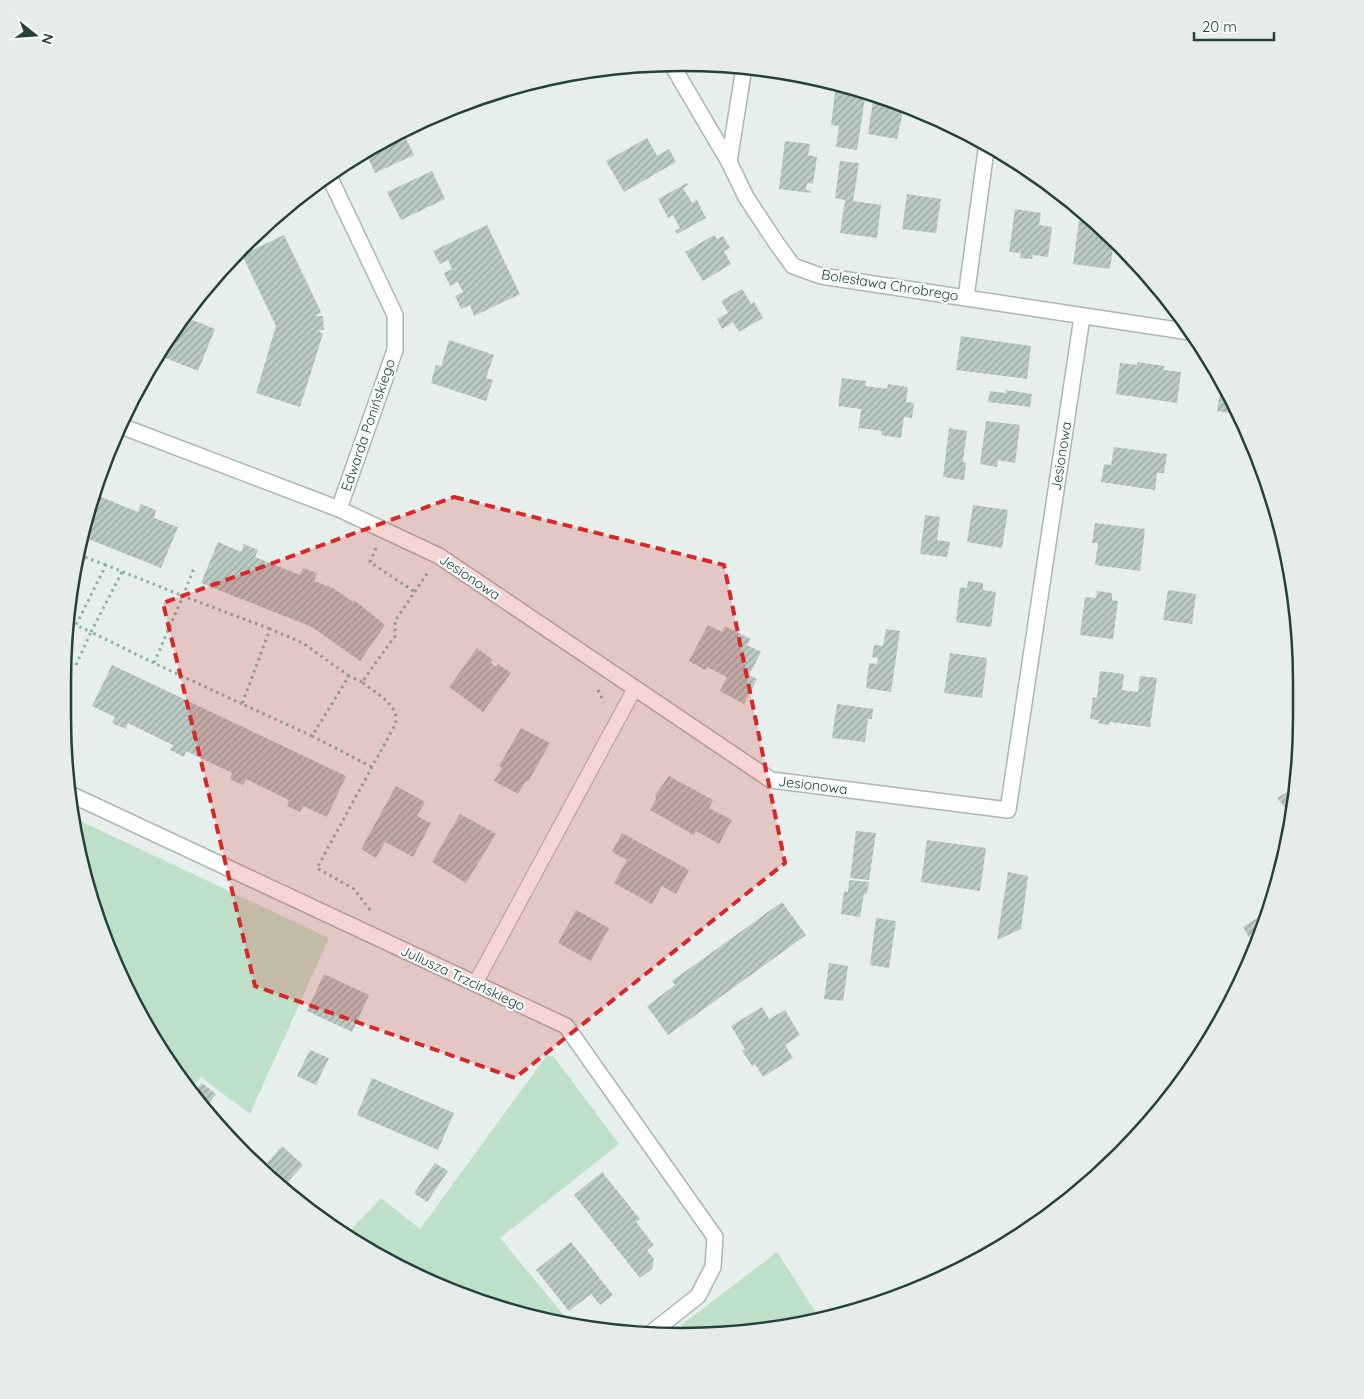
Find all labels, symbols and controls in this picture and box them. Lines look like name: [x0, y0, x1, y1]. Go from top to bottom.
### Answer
north arrow: [10, 10, 60, 60]
scale bar: [1194, 10, 1274, 42]
text: 20 m: [1202, 17, 1237, 36]
text: N: [37, 31, 58, 46]
street label: Bolesława Chrobrego: [820, 265, 960, 305]
street label: Edwarda Ponińskiego: [337, 356, 399, 494]
street label: Jesionowa: [1047, 420, 1075, 492]
street label: Jesionowa: [436, 550, 504, 604]
street label: Jesionowa: [777, 772, 849, 798]
street label: Juliusza Trzcińskiego: [398, 941, 528, 1015]

